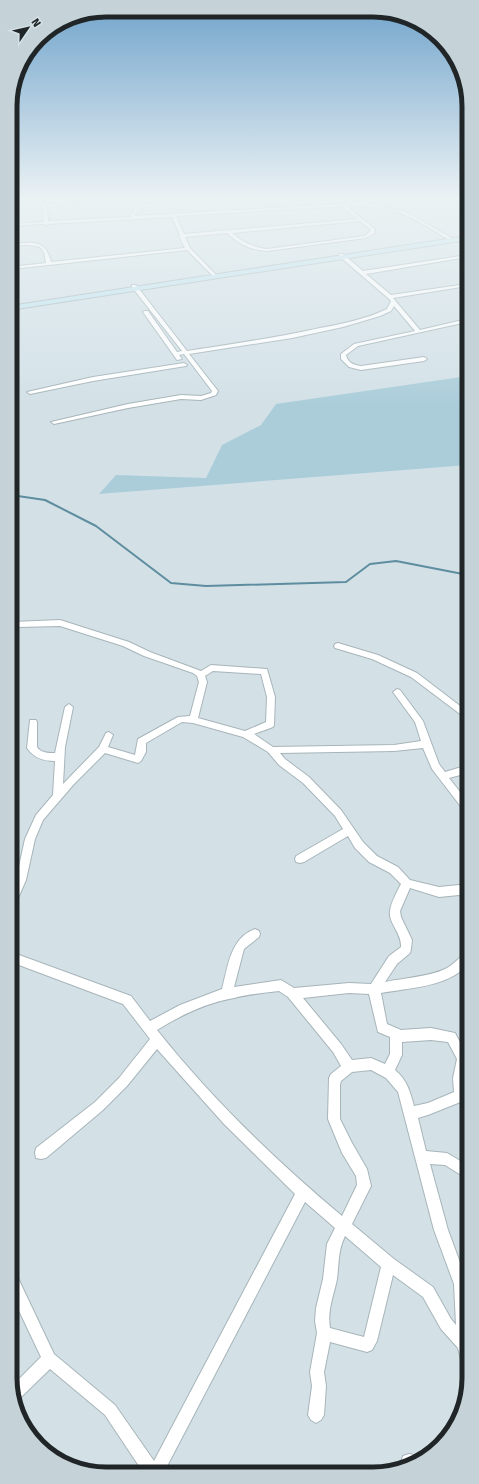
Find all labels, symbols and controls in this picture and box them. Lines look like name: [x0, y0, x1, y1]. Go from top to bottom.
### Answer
north arrow: [8, 8, 48, 48]
text: N: [28, 16, 43, 29]

